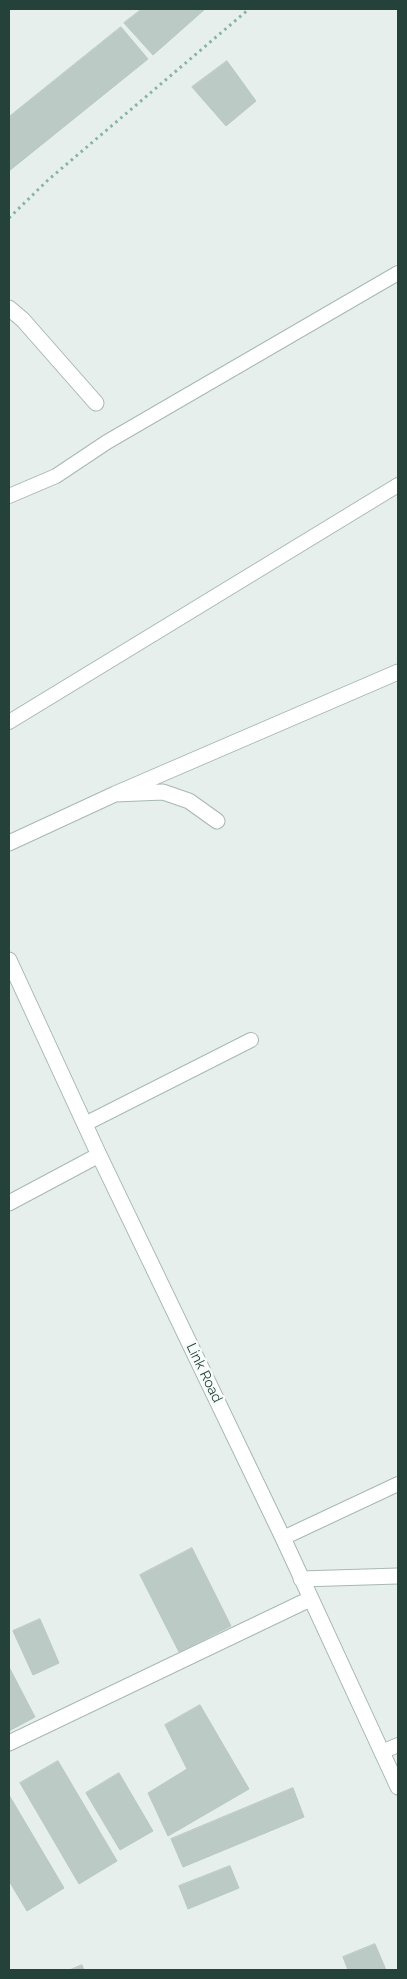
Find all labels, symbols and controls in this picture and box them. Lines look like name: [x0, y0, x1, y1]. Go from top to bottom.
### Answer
street label: Link Road: [182, 1341, 226, 1405]

